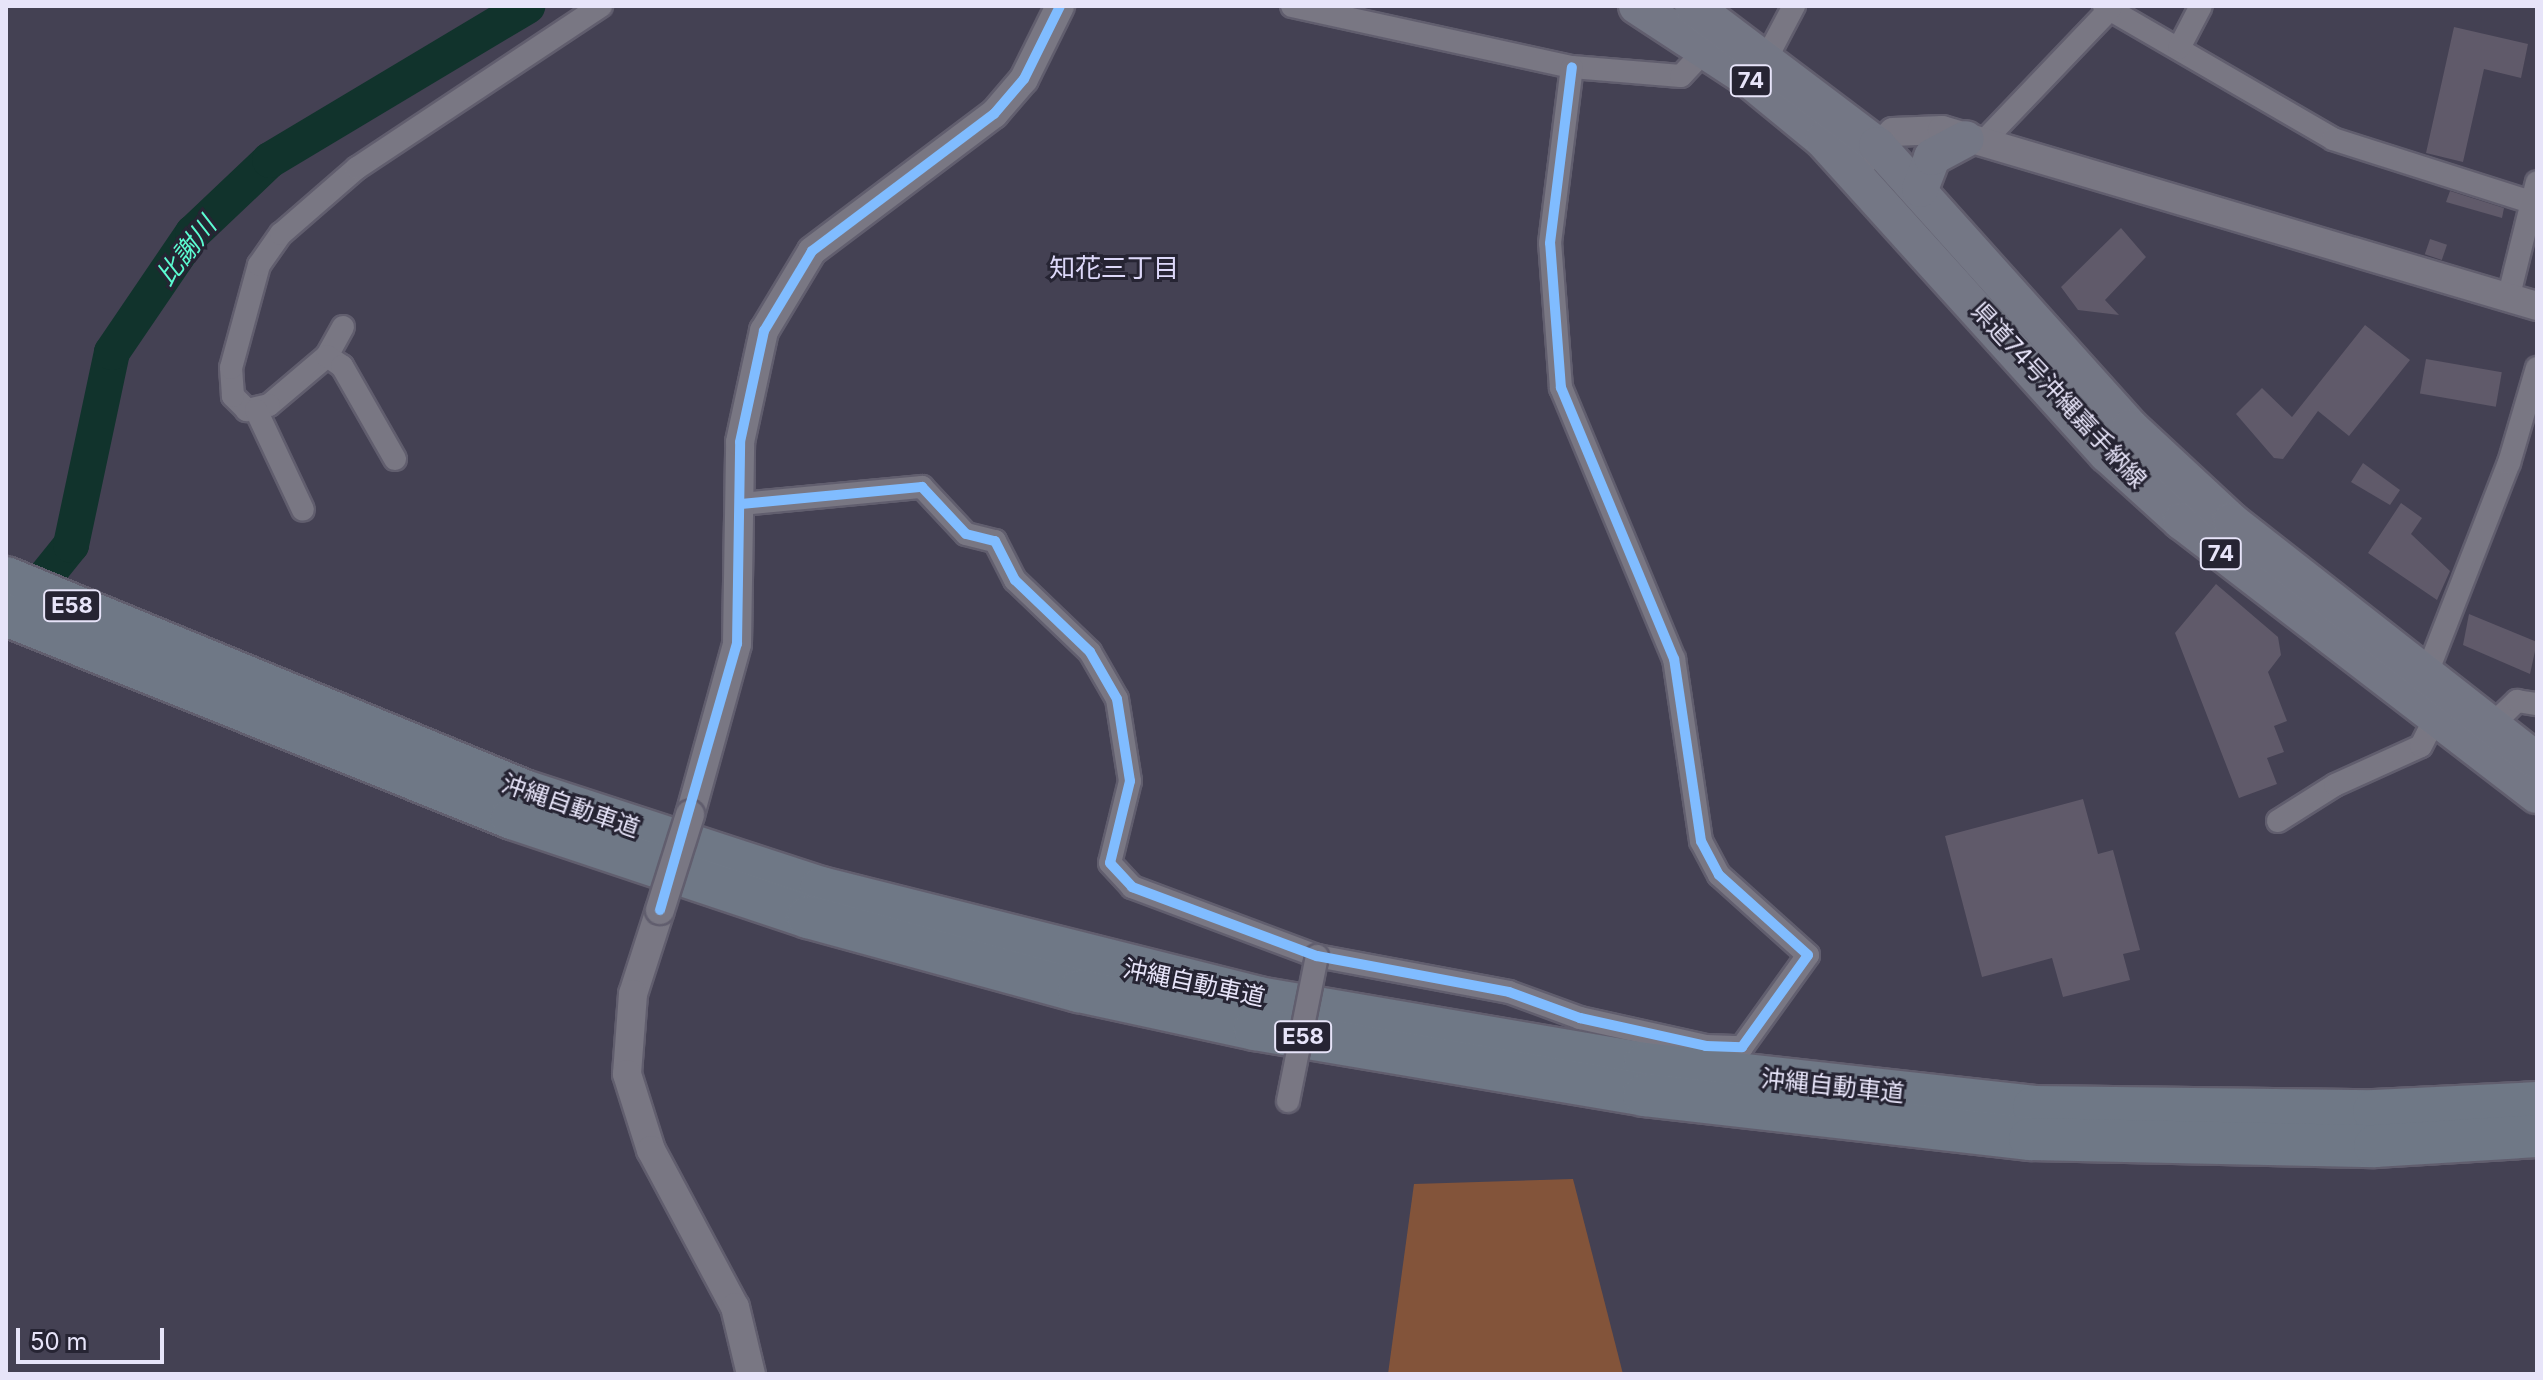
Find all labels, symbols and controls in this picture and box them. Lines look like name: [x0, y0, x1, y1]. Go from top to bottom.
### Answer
road number: 74: [1729, 63, 1773, 99]
water label: 比謝川: [150, 211, 222, 291]
district label: 知花三丁目: [1049, 252, 1179, 284]
street label: 県道74号沖縄嘉手納線: [1965, 296, 2153, 494]
road number: 74: [2199, 536, 2243, 572]
road number: E58: [42, 588, 102, 624]
street label: 沖縄自動車道: [498, 769, 644, 843]
street label: 沖縄自動車道: [1121, 954, 1267, 1012]
road number: E58: [1273, 1019, 1333, 1055]
street label: 沖縄自動車道: [1760, 1064, 1906, 1108]
scale bar: [20, 1312, 168, 1362]
text: 50 m: [30, 1327, 88, 1356]

